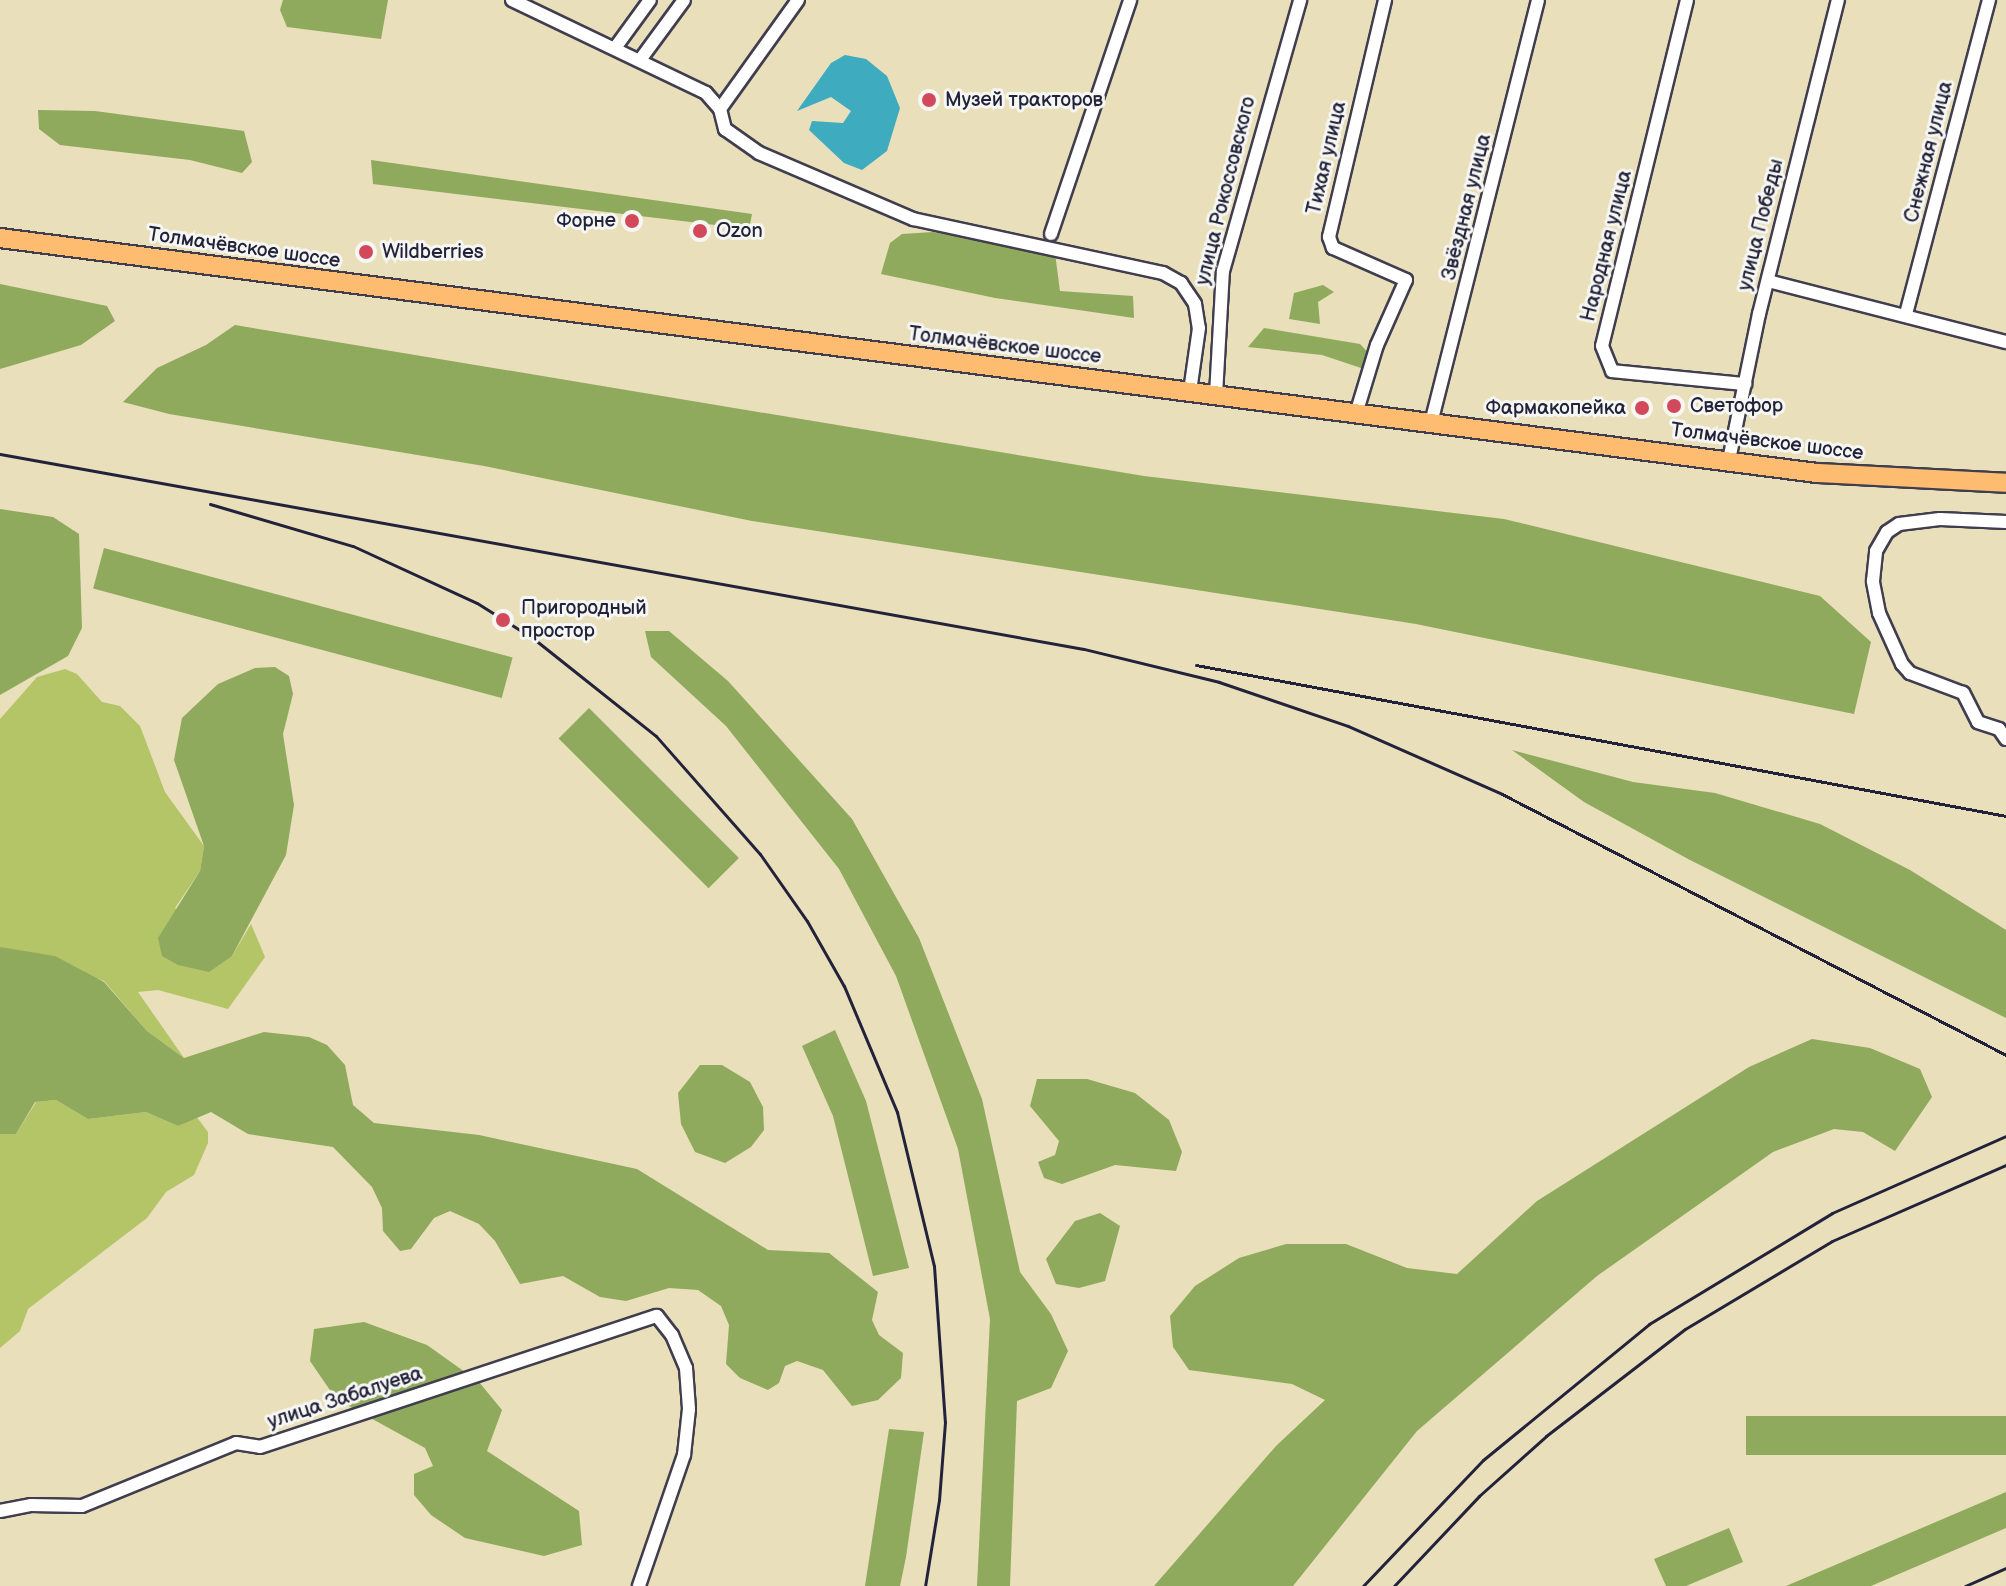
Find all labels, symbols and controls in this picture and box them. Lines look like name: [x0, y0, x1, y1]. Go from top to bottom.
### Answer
street label: Снежная улица: [1900, 79, 1958, 225]
place label: Музей тракторов: [945, 88, 1103, 112]
marker: Музей тракторов: [920, 91, 938, 109]
street label: улица Рокоссовского: [1191, 94, 1261, 288]
street label: Тихая улица: [1302, 99, 1352, 217]
street label: Звёздная улица: [1437, 131, 1497, 283]
street label: улица Победы: [1733, 157, 1789, 293]
street label: Народная улица: [1577, 168, 1637, 324]
place label: Форне: [556, 209, 616, 233]
marker: Форне: [623, 212, 641, 230]
place label: Ozon: [716, 219, 763, 243]
marker: Ozon: [691, 222, 709, 240]
street label: Толмачёвское шоссе: [146, 223, 342, 273]
place label: Wildberries: [382, 240, 484, 264]
marker: Wildberries: [357, 243, 375, 261]
street label: Толмачёвское шоссе: [907, 322, 1103, 370]
place label: Светофор: [1690, 394, 1783, 418]
place label: Фармакопейка: [1485, 396, 1626, 420]
marker: Светофор: [1665, 397, 1683, 415]
marker: Фармакопейка: [1633, 399, 1651, 417]
street label: Толмачёвское шоссе: [1669, 418, 1865, 466]
place label: Пригородный простор: [521, 596, 647, 643]
marker: Пригородный простор: [492, 609, 514, 631]
street label: улица Забалуева: [265, 1362, 425, 1434]

